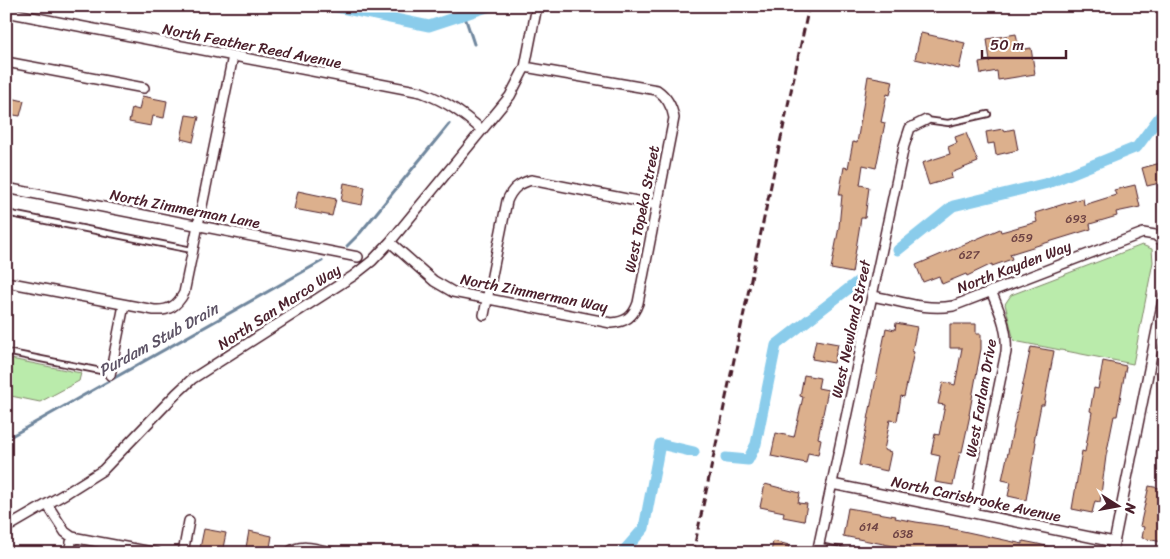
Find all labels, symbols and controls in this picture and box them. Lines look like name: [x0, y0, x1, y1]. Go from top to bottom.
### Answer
street label: North Feather Reed Avenue: [160, 16, 344, 76]
scale bar: [982, 28, 1066, 60]
text: 50 m: [990, 32, 1025, 58]
street label: West Topeka Street: [617, 143, 667, 275]
street label: North Zimmerman Lane: [108, 182, 262, 236]
house number: 693: [1066, 208, 1087, 230]
house number: 659: [1011, 227, 1033, 249]
street label: North Kayden Way: [953, 233, 1075, 301]
house number: 627: [959, 244, 980, 266]
street label: North San Marco Way: [212, 257, 346, 357]
street label: West Newland Street: [824, 257, 879, 400]
street label: North Zimmerman Way: [458, 266, 610, 320]
water label: Purdam Stub Drain: [93, 293, 226, 384]
street label: West Farlam Drive: [958, 337, 1004, 459]
street label: North Carisbrooke Avenue: [889, 468, 1063, 530]
north arrow: [1092, 482, 1142, 532]
text: N: [1117, 500, 1144, 516]
house number: 614: [859, 516, 879, 538]
house number: 638: [893, 523, 913, 545]

